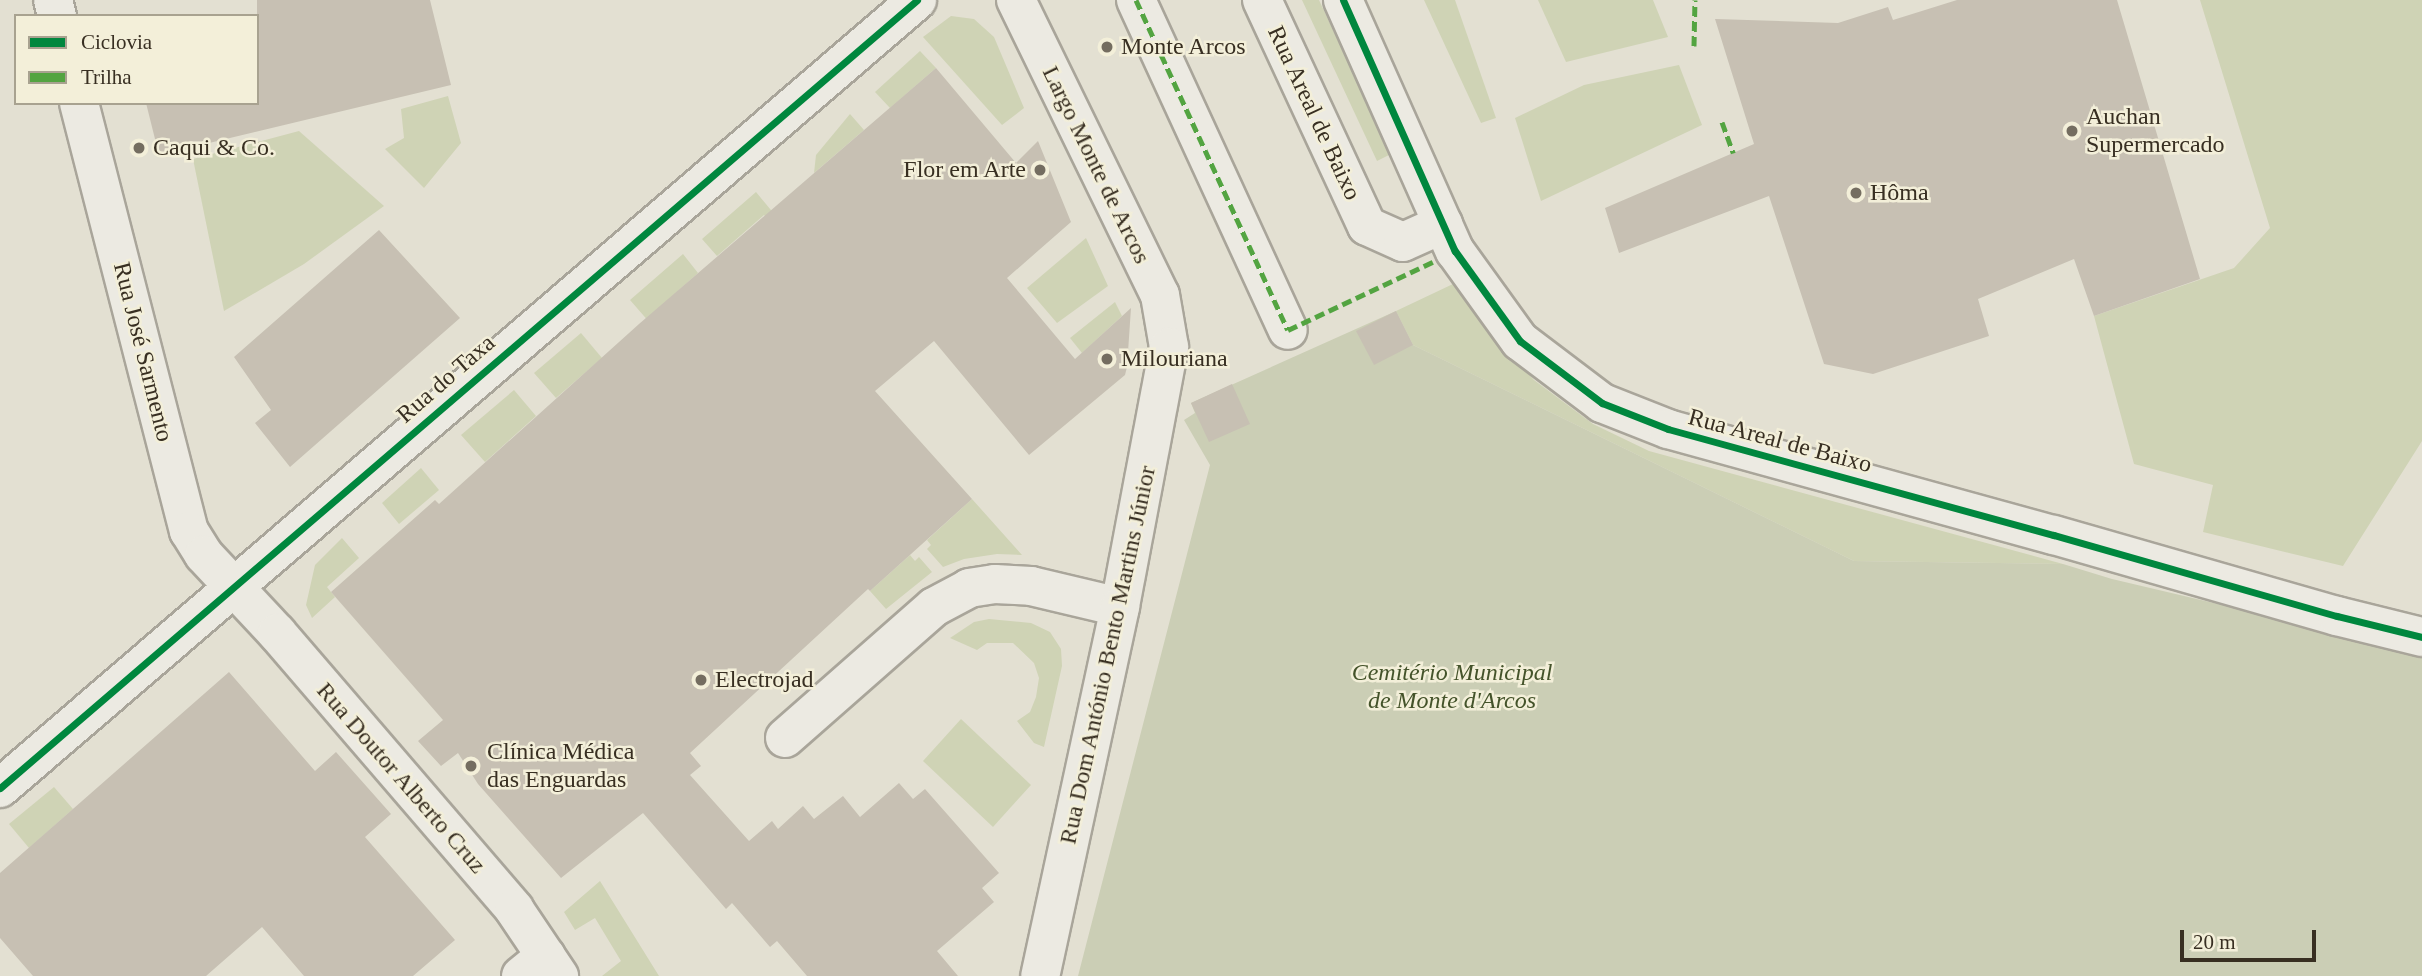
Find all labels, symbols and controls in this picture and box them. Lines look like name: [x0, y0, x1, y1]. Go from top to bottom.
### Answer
legend: [14, 14, 259, 105]
street label: Rua Areal de Baixo: [1261, 21, 1367, 205]
text: Ciclovia: [81, 30, 152, 54]
place label: Monte Arcos: [1121, 33, 1247, 61]
marker: Monte Arcos: [1099, 39, 1115, 55]
street label: Largo Monte de Arcos: [1035, 61, 1157, 269]
text: Trilha: [81, 65, 132, 89]
place label: Auchan Supermercado: [2086, 103, 2225, 159]
marker: Auchan Supermercado: [2064, 123, 2080, 139]
place label: Caqui & Co.: [153, 134, 275, 162]
marker: Caqui & Co.: [131, 140, 147, 156]
place label: Flor em Arte: [902, 156, 1026, 184]
marker: Flor em Arte: [1032, 162, 1048, 178]
place label: Hôma: [1870, 179, 1929, 207]
marker: Hôma: [1848, 185, 1864, 201]
street label: Rua José Sarmento: [107, 259, 179, 445]
street label: Rua do Taxa: [391, 328, 501, 430]
place label: Milouriana: [1121, 345, 1228, 373]
marker: Milouriana: [1099, 351, 1115, 367]
street label: Rua Areal de Baixo: [1685, 403, 1875, 479]
street label: Rua Dom António Bento Martins Júnior: [1054, 463, 1162, 847]
park label: Cemitério Municipal de Monte d'Arcos: [1352, 659, 1552, 715]
place label: Electrojad: [715, 666, 814, 694]
marker: Electrojad: [693, 672, 709, 688]
street label: Rua Doutor Alberto Cruz: [310, 676, 492, 880]
place label: Clínica Médica das Enguardas: [487, 738, 634, 794]
marker: Clínica Médica das Enguardas: [461, 756, 481, 776]
scale bar: [2184, 916, 2320, 960]
text: 20 m: [2193, 930, 2236, 954]

